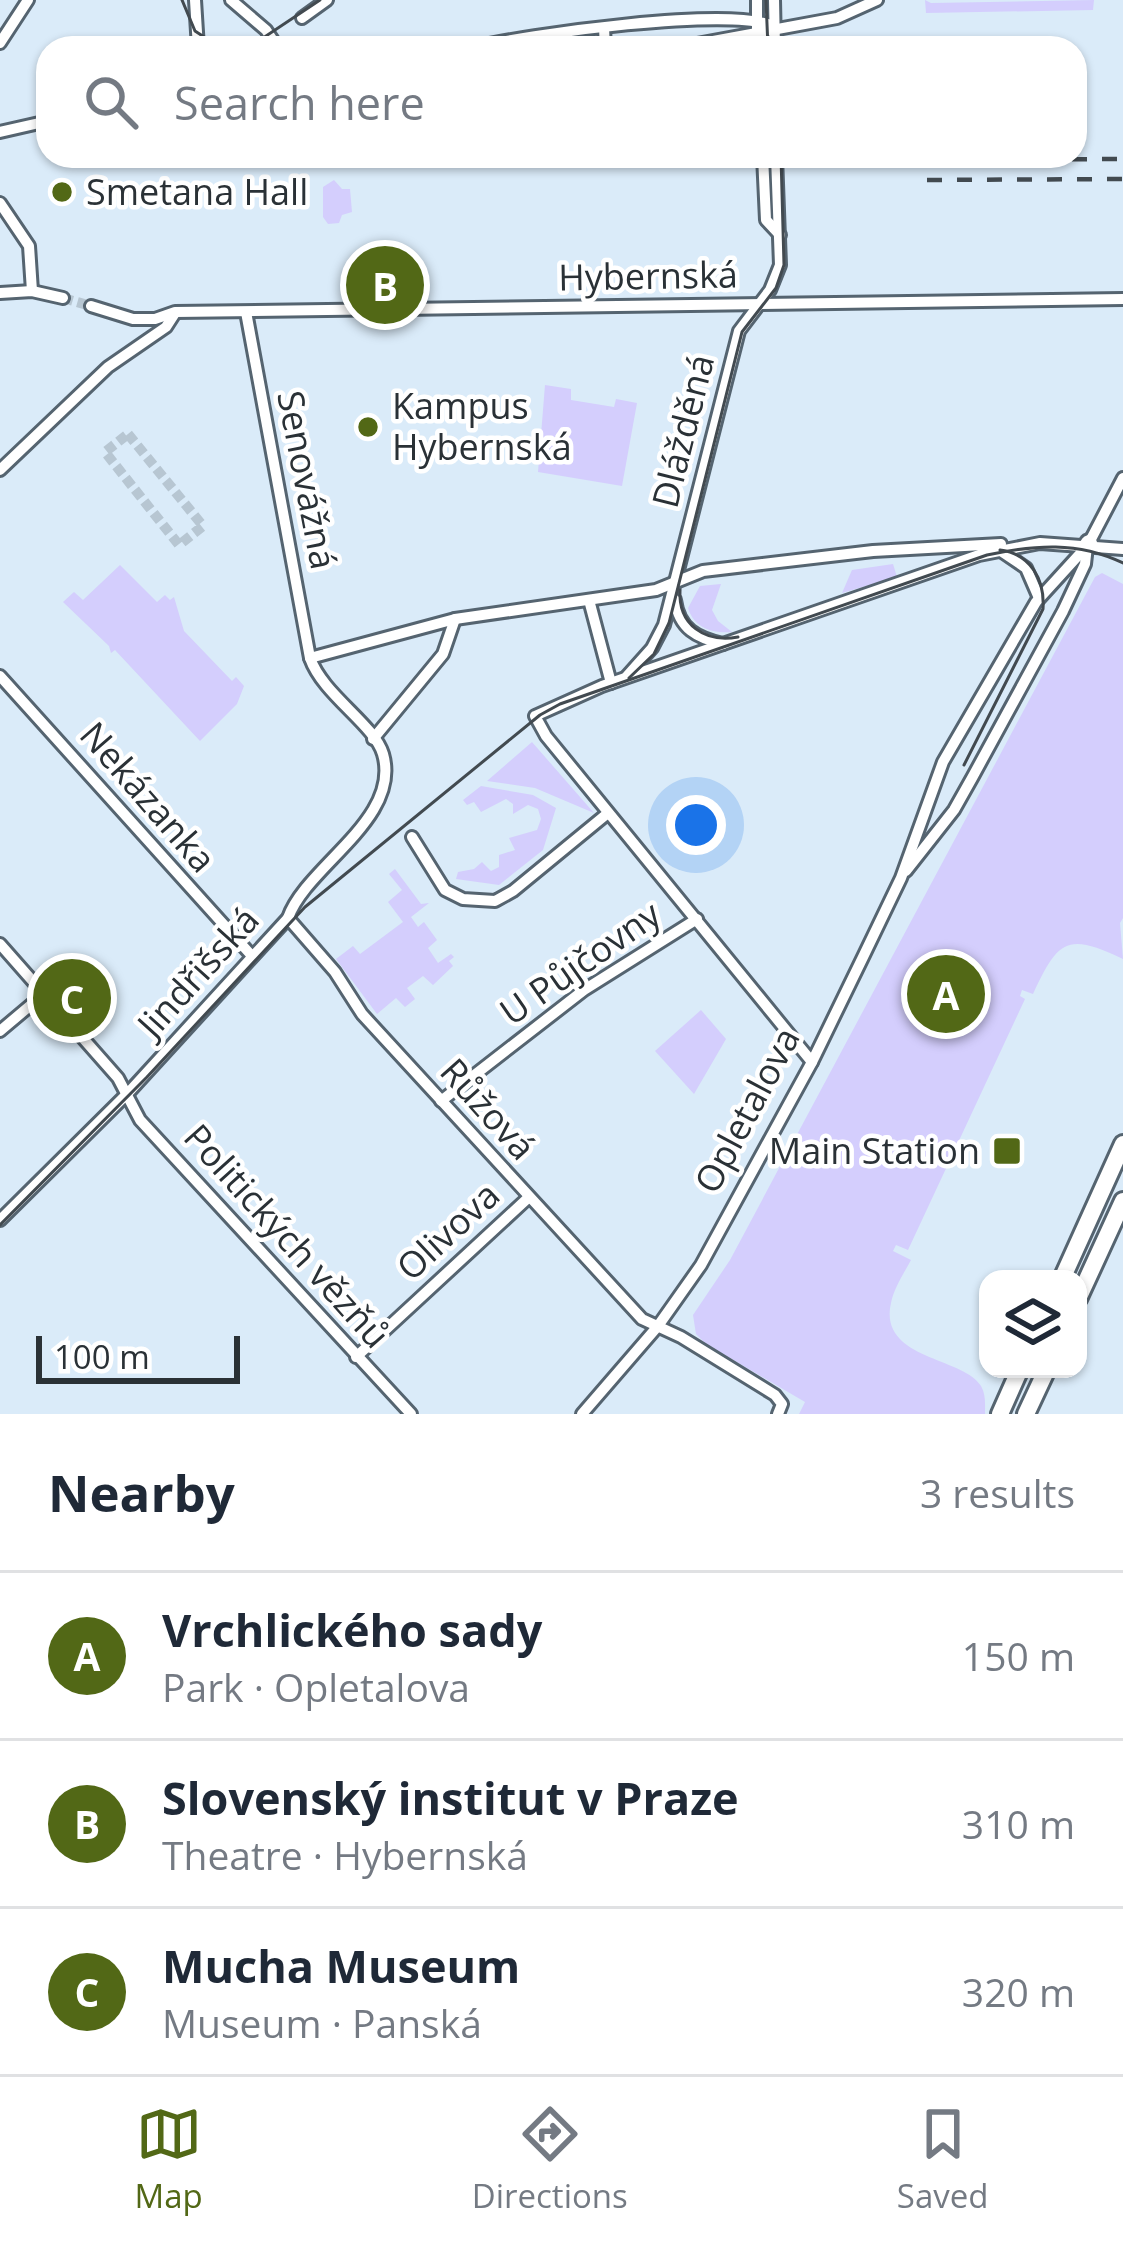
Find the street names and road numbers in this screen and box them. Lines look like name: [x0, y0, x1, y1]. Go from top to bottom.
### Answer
street label: Hybernská: [558, 249, 738, 302]
street label: Dlážděná: [640, 349, 725, 513]
street label: Senovážná: [266, 387, 349, 573]
street label: Nekázanka: [69, 711, 227, 882]
street label: U Půjčovny: [490, 889, 670, 1036]
street label: Jindřišská: [124, 896, 269, 1050]
street label: Opletalova: [682, 1018, 811, 1201]
street label: Růžová: [430, 1047, 547, 1170]
street label: Politických vězňů: [174, 1113, 401, 1358]
street label: Olivova: [386, 1170, 510, 1291]

